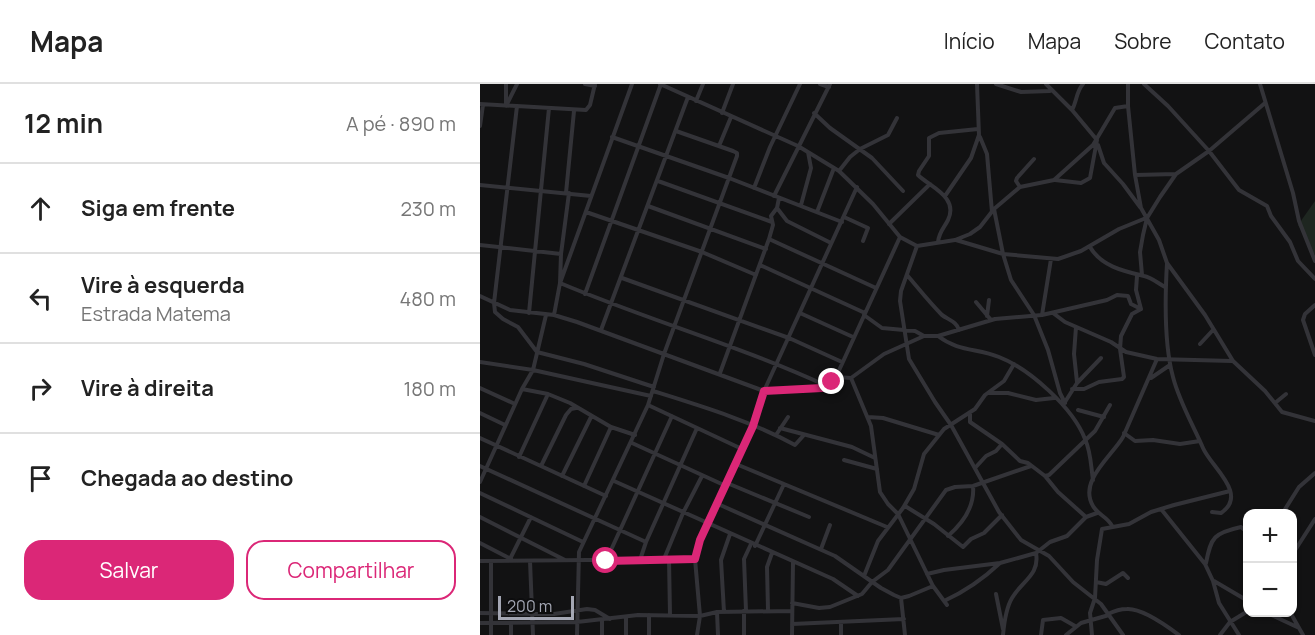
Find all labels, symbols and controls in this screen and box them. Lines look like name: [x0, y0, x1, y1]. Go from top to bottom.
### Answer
text: Mapa: [30, 22, 103, 60]
text: Início: [944, 27, 995, 55]
text: Mapa: [1028, 27, 1081, 55]
text: Sobre: [1114, 27, 1172, 55]
text: Contato: [1205, 27, 1285, 55]
text: 12 min: [24, 105, 103, 141]
text: A pé · 890 m: [346, 110, 456, 137]
icon: ahead: [24, 192, 57, 225]
text: Siga em frente: [81, 193, 235, 223]
text: 230 m: [400, 195, 456, 222]
text: Vire à esquerda: [81, 270, 245, 300]
icon: left: [24, 282, 57, 315]
text: 480 m: [399, 285, 456, 312]
text: Estrada Matema: [81, 300, 231, 327]
route end: [818, 368, 844, 394]
icon: right: [24, 372, 57, 405]
text: Vire à direita: [81, 373, 214, 403]
text: 180 m: [403, 375, 456, 402]
icon: arrive: [24, 462, 57, 495]
text: Chegada ao destino: [81, 463, 293, 493]
map controls: [1243, 509, 1297, 617]
button: +: [1243, 509, 1297, 563]
button: Salvar: [24, 540, 234, 600]
button: Compartilhar: [246, 540, 456, 600]
route start: [592, 547, 618, 573]
button: −: [1243, 563, 1297, 617]
scale bar: [498, 593, 574, 620]
text: 200 m: [507, 595, 552, 617]

